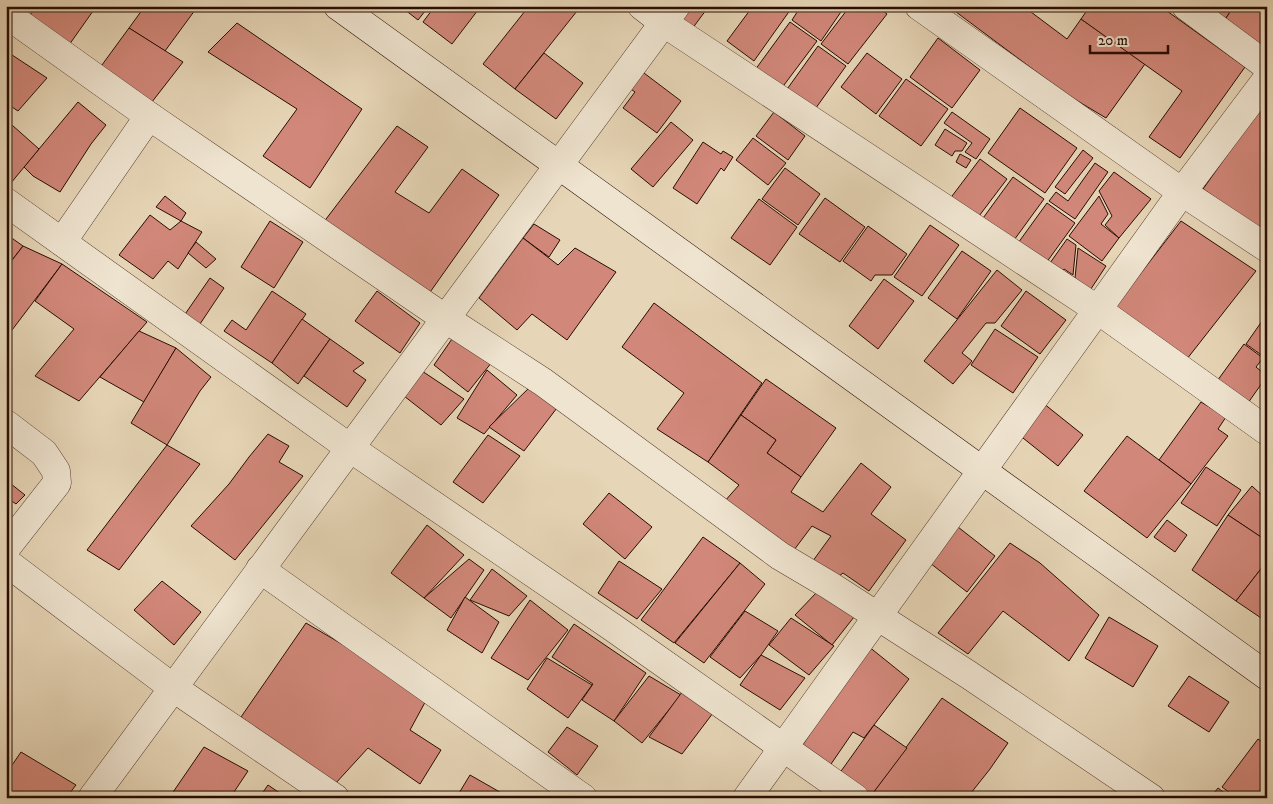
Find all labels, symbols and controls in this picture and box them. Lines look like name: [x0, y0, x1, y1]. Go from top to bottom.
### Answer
scale bar: [1090, 22, 1168, 54]
text: 20 m: [1098, 31, 1128, 50]

